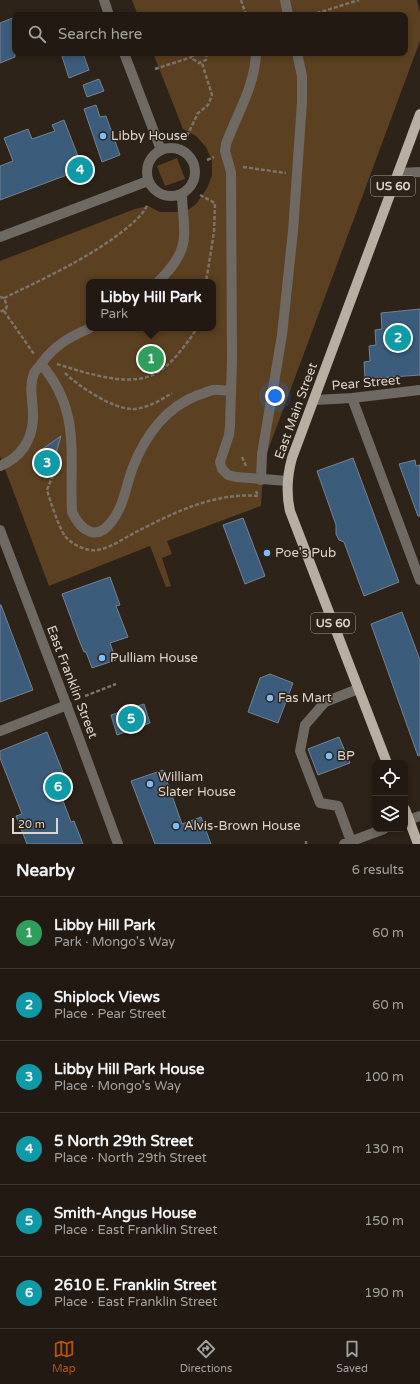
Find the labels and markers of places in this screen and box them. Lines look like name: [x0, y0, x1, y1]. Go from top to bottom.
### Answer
place label: Libby House: [111, 128, 187, 144]
marker: Libby House: [98, 131, 108, 141]
pin: 4: [67, 155, 93, 185]
pin: 2: [385, 323, 411, 353]
pin: 1: [138, 344, 164, 374]
pin: 3: [34, 448, 60, 478]
place label: Poe's Pub: [275, 545, 336, 561]
marker: Poe's Pub: [262, 548, 272, 558]
place label: Pulliam House: [110, 650, 198, 666]
marker: Pulliam House: [97, 653, 107, 663]
place label: Fas Mart: [278, 690, 332, 706]
marker: Fas Mart: [265, 693, 275, 703]
pin: 5: [118, 704, 144, 734]
place label: BP: [337, 748, 355, 764]
marker: BP: [324, 751, 334, 761]
place label: William Slater House: [158, 769, 236, 800]
pin: 6: [45, 772, 71, 802]
marker: William Slater House: [145, 779, 155, 789]
place label: Alvis-Brown House: [184, 818, 301, 834]
marker: Alvis-Brown House: [171, 821, 181, 831]

